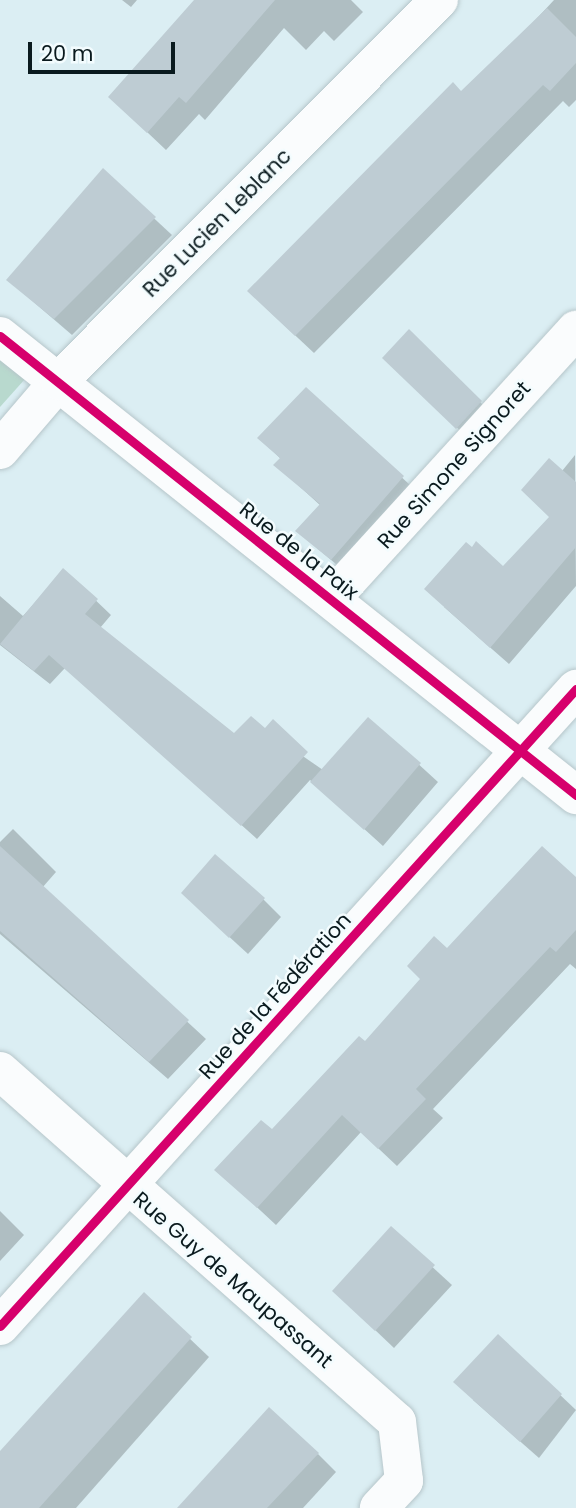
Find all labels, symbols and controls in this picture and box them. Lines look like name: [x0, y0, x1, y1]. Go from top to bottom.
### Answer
scale bar: [32, 28, 178, 72]
text: 20 m: [41, 39, 94, 68]
street label: Rue Lucien Leblanc: [138, 144, 296, 302]
street label: Rue Simone Signoret: [372, 376, 536, 554]
street label: Rue de la Paix: [234, 497, 364, 605]
street label: Rue de la Fédération: [194, 908, 356, 1084]
street label: Rue Guy de Maupassant: [128, 1186, 338, 1374]

